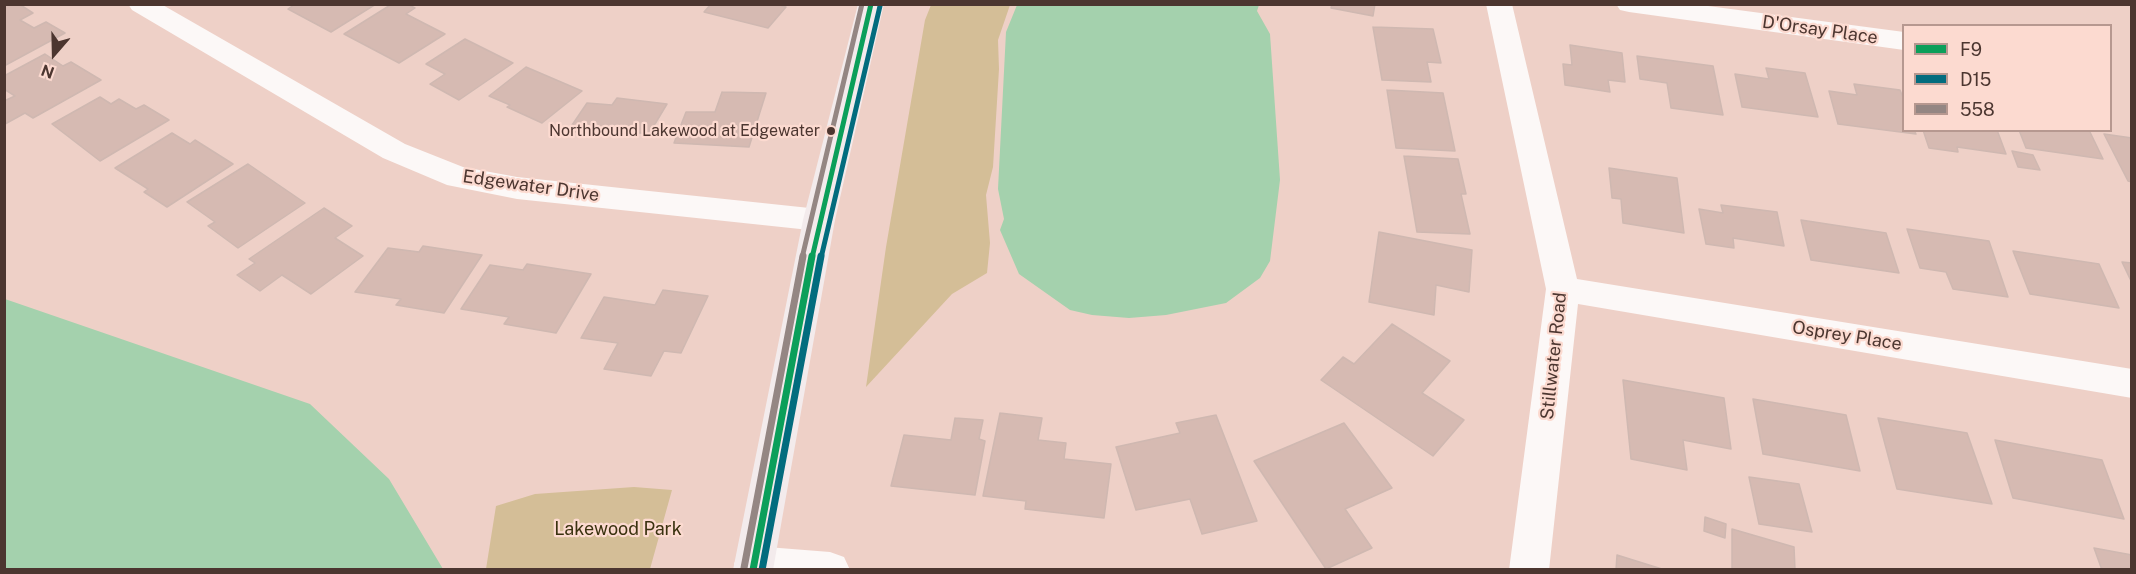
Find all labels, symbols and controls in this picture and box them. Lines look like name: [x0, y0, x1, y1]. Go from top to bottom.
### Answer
street label: D'Orsay Place: [1761, 11, 1879, 49]
north arrow: [24, 24, 84, 84]
legend: [1902, 24, 2112, 132]
text: F9: [1960, 39, 1982, 60]
text: N: [39, 60, 57, 82]
text: D15: [1960, 69, 1991, 90]
text: 558: [1960, 99, 1995, 120]
place label: Northbound Lakewood at Edgewater: [549, 121, 820, 141]
marker: Northbound Lakewood at Edgewater: [825, 125, 837, 137]
street label: Edgewater Drive: [461, 166, 601, 206]
street label: Stillwater Road: [1537, 291, 1571, 421]
street label: Osprey Place: [1791, 317, 1903, 355]
park label: Lakewood Park: [554, 518, 682, 540]

